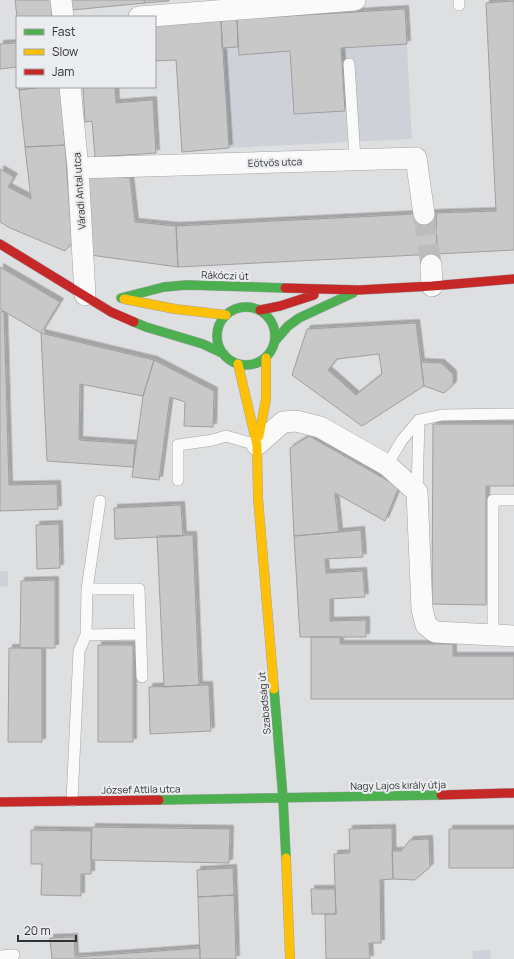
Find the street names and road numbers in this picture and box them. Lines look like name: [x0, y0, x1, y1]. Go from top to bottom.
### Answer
street label: Váradi Antal utca: [69, 152, 89, 230]
street label: Eötvös utca: [248, 154, 302, 170]
street label: Rákóczi út: [201, 267, 249, 283]
street label: Szabadság út: [254, 671, 274, 735]
street label: Nagy Lajos király útja: [350, 777, 446, 793]
street label: József Attila utca: [101, 781, 181, 797]

